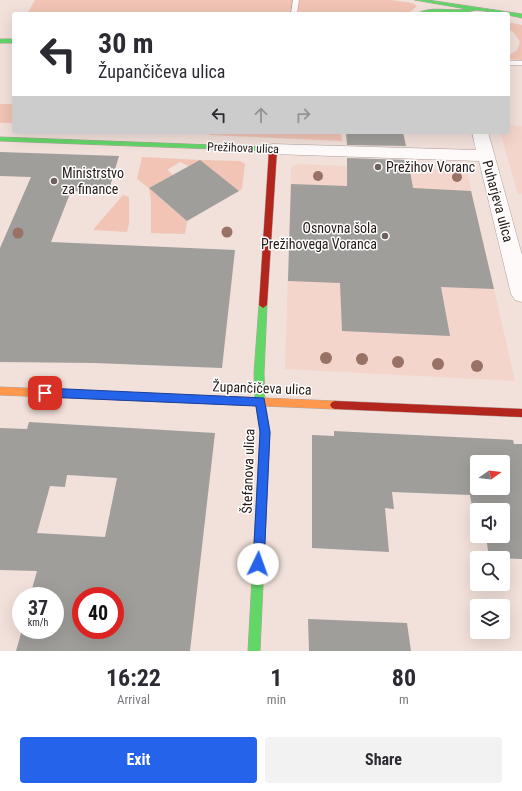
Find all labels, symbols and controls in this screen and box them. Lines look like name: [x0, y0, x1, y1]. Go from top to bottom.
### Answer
text: 30 m: [98, 27, 154, 60]
icon: left: [32, 28, 84, 80]
text: Župančičeva ulica: [98, 61, 225, 82]
icon: left: [208, 104, 230, 126]
icon: ahead: [250, 104, 272, 126]
icon: right: [292, 104, 314, 126]
street label: Prežihova ulica: [207, 140, 279, 156]
street label: Puharjeva ulica: [479, 158, 517, 244]
place label: Prežihov Voranc: [386, 159, 475, 175]
marker: Prežihov Voranc: [373, 162, 383, 172]
place label: Ministrstvo za finance: [62, 165, 124, 197]
marker: Ministrstvo za finance: [49, 176, 59, 186]
place label: Osnovna šola Prežihovega Voranca: [261, 220, 377, 252]
marker: Osnovna šola Prežihovega Voranca: [380, 231, 390, 241]
pin: [28, 376, 62, 410]
street label: Župančičeva ulica: [212, 377, 312, 398]
icon: arrive: [34, 382, 56, 404]
street label: Štefanova ulica: [238, 428, 257, 514]
north arrow: [470, 455, 510, 495]
map controls: [470, 455, 510, 639]
button: sound: [470, 503, 510, 543]
position arrow: [237, 543, 279, 585]
button: search: [470, 551, 510, 591]
speed limit sign: 40: [72, 587, 124, 639]
text: 37: [28, 596, 48, 620]
button: layers: [470, 599, 510, 639]
text: km/h: [28, 617, 48, 628]
text: 16:22: [106, 664, 161, 692]
text: 1: [270, 664, 282, 692]
text: 80: [392, 664, 416, 692]
text: Arrival: [117, 692, 150, 707]
text: min: [267, 692, 286, 707]
text: m: [399, 692, 409, 707]
button: Exit: [20, 737, 257, 783]
button: Share: [265, 737, 502, 783]

